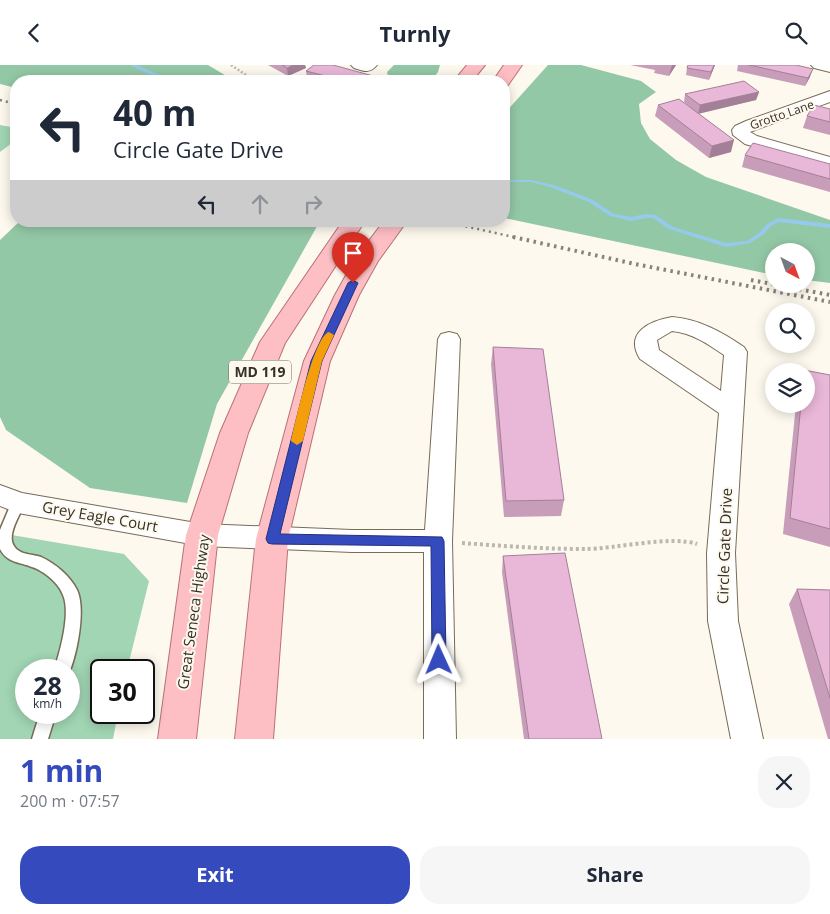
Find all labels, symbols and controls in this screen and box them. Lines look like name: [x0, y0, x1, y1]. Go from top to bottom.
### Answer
text: Turnly: [380, 18, 450, 48]
icon: back: [20, 19, 48, 47]
icon: search: [782, 19, 810, 47]
text: 40 m: [113, 89, 196, 136]
icon: left: [30, 95, 95, 160]
street label: Grotto Lane: [747, 96, 816, 133]
text: Circle Gate Drive: [113, 134, 284, 164]
icon: left: [193, 190, 221, 218]
icon: ahead: [246, 190, 274, 218]
icon: right: [299, 190, 327, 218]
pin: [332, 232, 374, 283]
icon: arrive: [339, 239, 367, 267]
north arrow: [765, 243, 815, 293]
map controls: [765, 243, 815, 413]
button: search: [765, 303, 815, 353]
road number: MD 119: [229, 361, 291, 383]
button: layers: [765, 363, 815, 413]
street label: Circle Gate Drive: [712, 488, 736, 604]
street label: Grey Eagle Court: [41, 496, 159, 536]
street label: Great Seneca Highway: [172, 533, 214, 691]
position arrow: [412, 633, 464, 685]
speed limit sign: 30: [90, 659, 155, 724]
text: 28: [33, 668, 62, 702]
text: km/h: [33, 695, 62, 712]
text: 1 min: [20, 750, 103, 791]
button: close: [758, 756, 810, 808]
text: 200 m · 07:57: [20, 790, 120, 812]
button: Exit: [20, 846, 410, 904]
button: Share: [420, 846, 810, 904]

